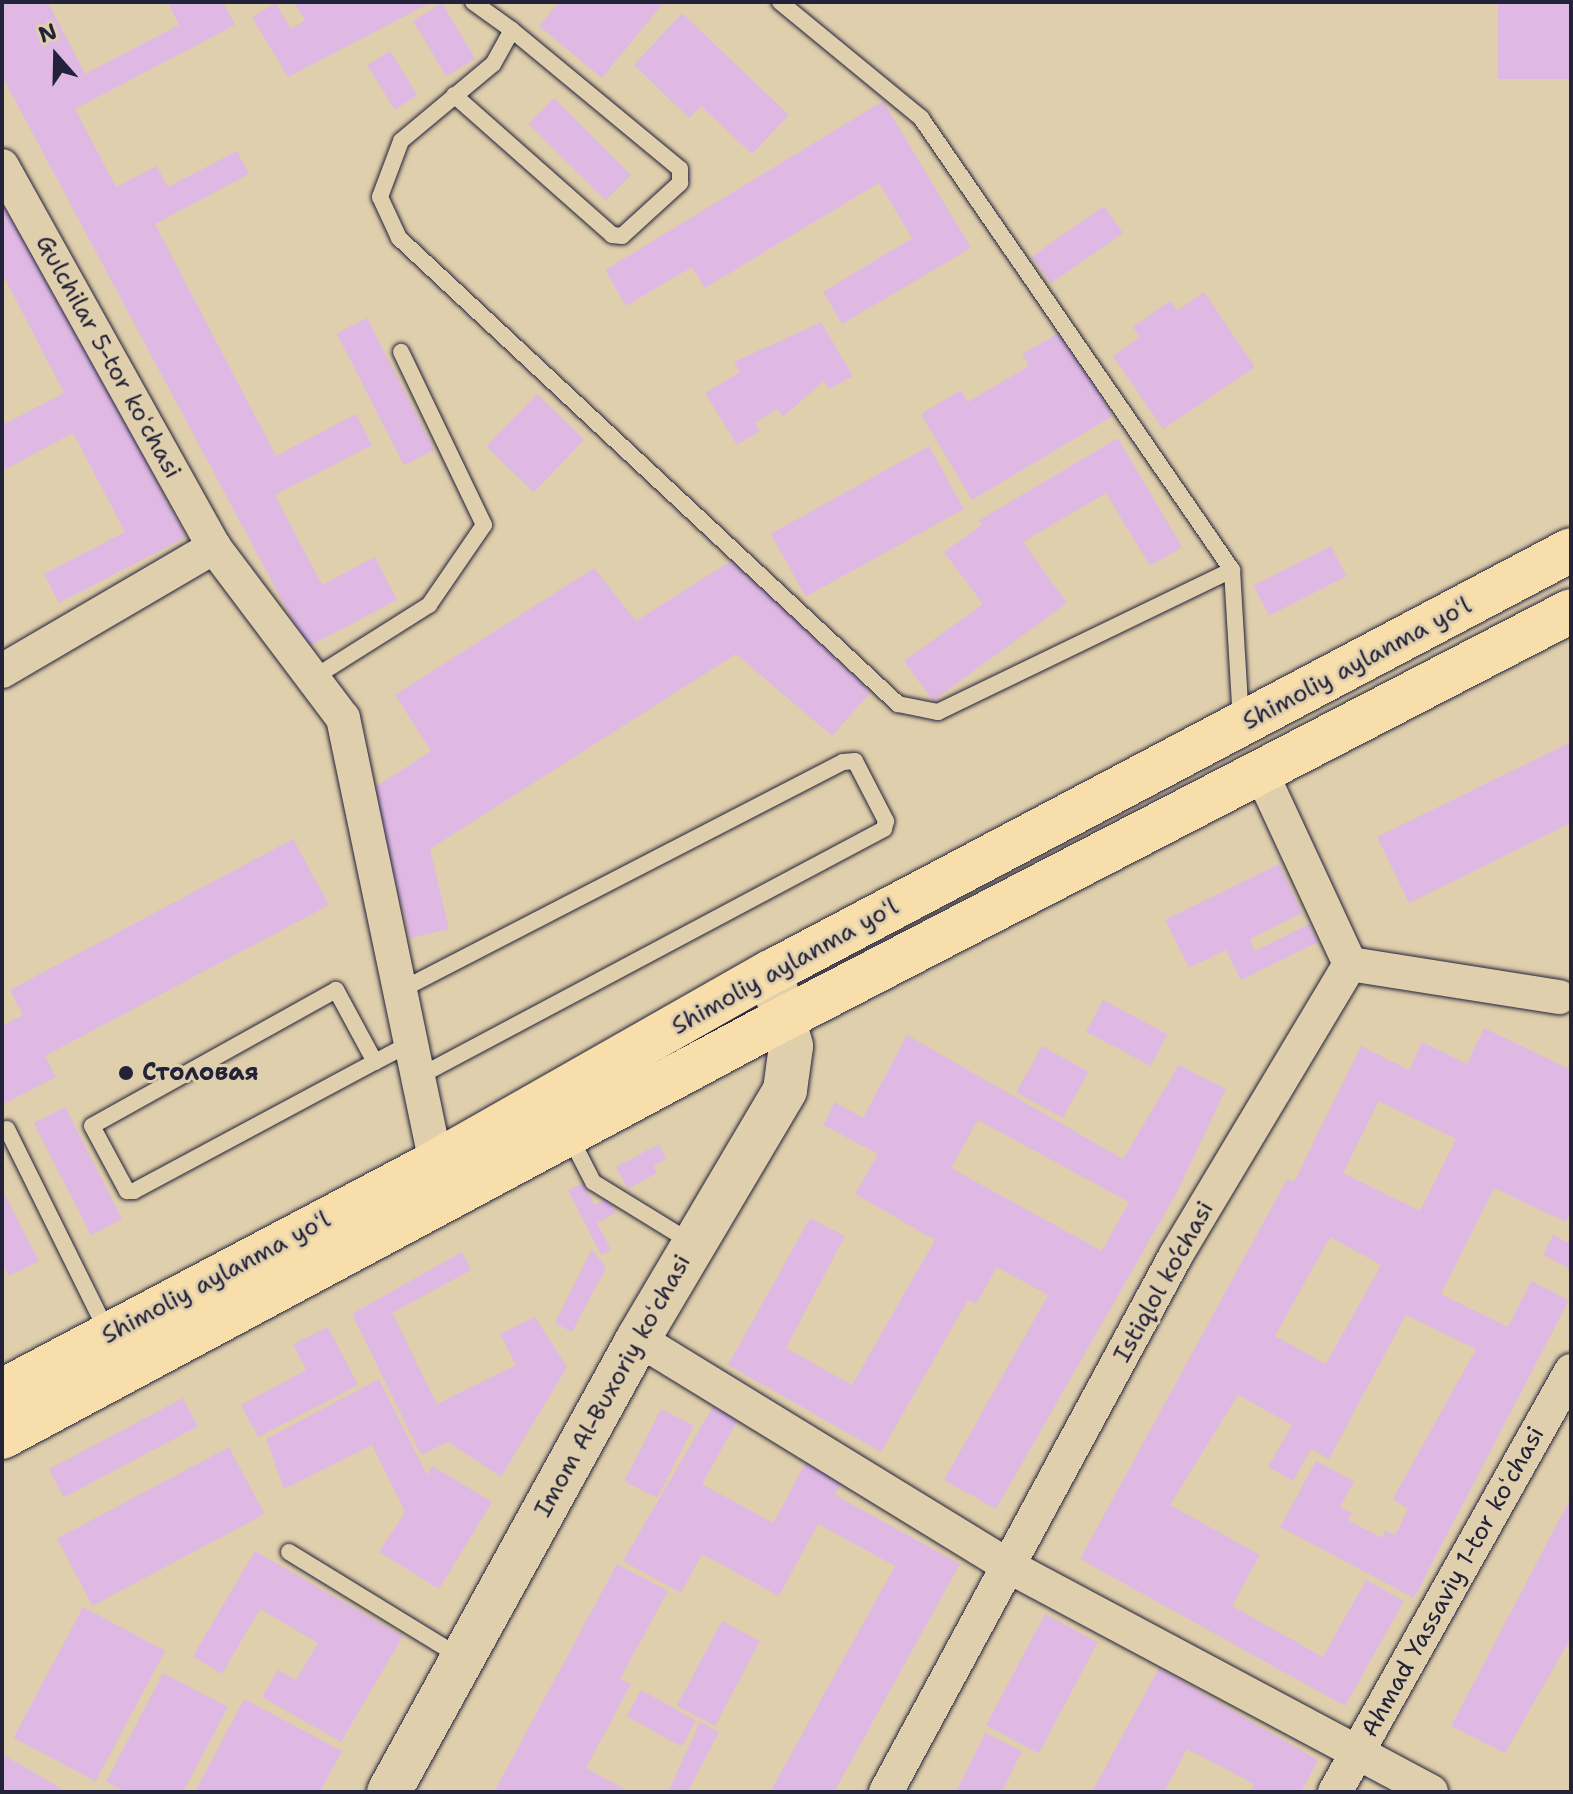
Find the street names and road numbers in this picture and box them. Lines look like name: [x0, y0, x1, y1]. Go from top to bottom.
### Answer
street label: Gulchilar 5-tor koʻchasi: [29, 230, 187, 484]
street label: Shimoliy aylanma yoʻl: [1238, 592, 1476, 736]
street label: Shimoliy aylanma yoʻl: [667, 893, 903, 1041]
street label: Istiqlol ko‘chasi: [1108, 1197, 1220, 1367]
street label: Shimoliy aylanma yoʻl: [97, 1206, 335, 1350]
street label: Imom Al-Buxoriy koʻchasi: [529, 1250, 697, 1522]
street label: Ahmad Yassaviy 1-tor koʻchasi: [1355, 1422, 1551, 1742]

